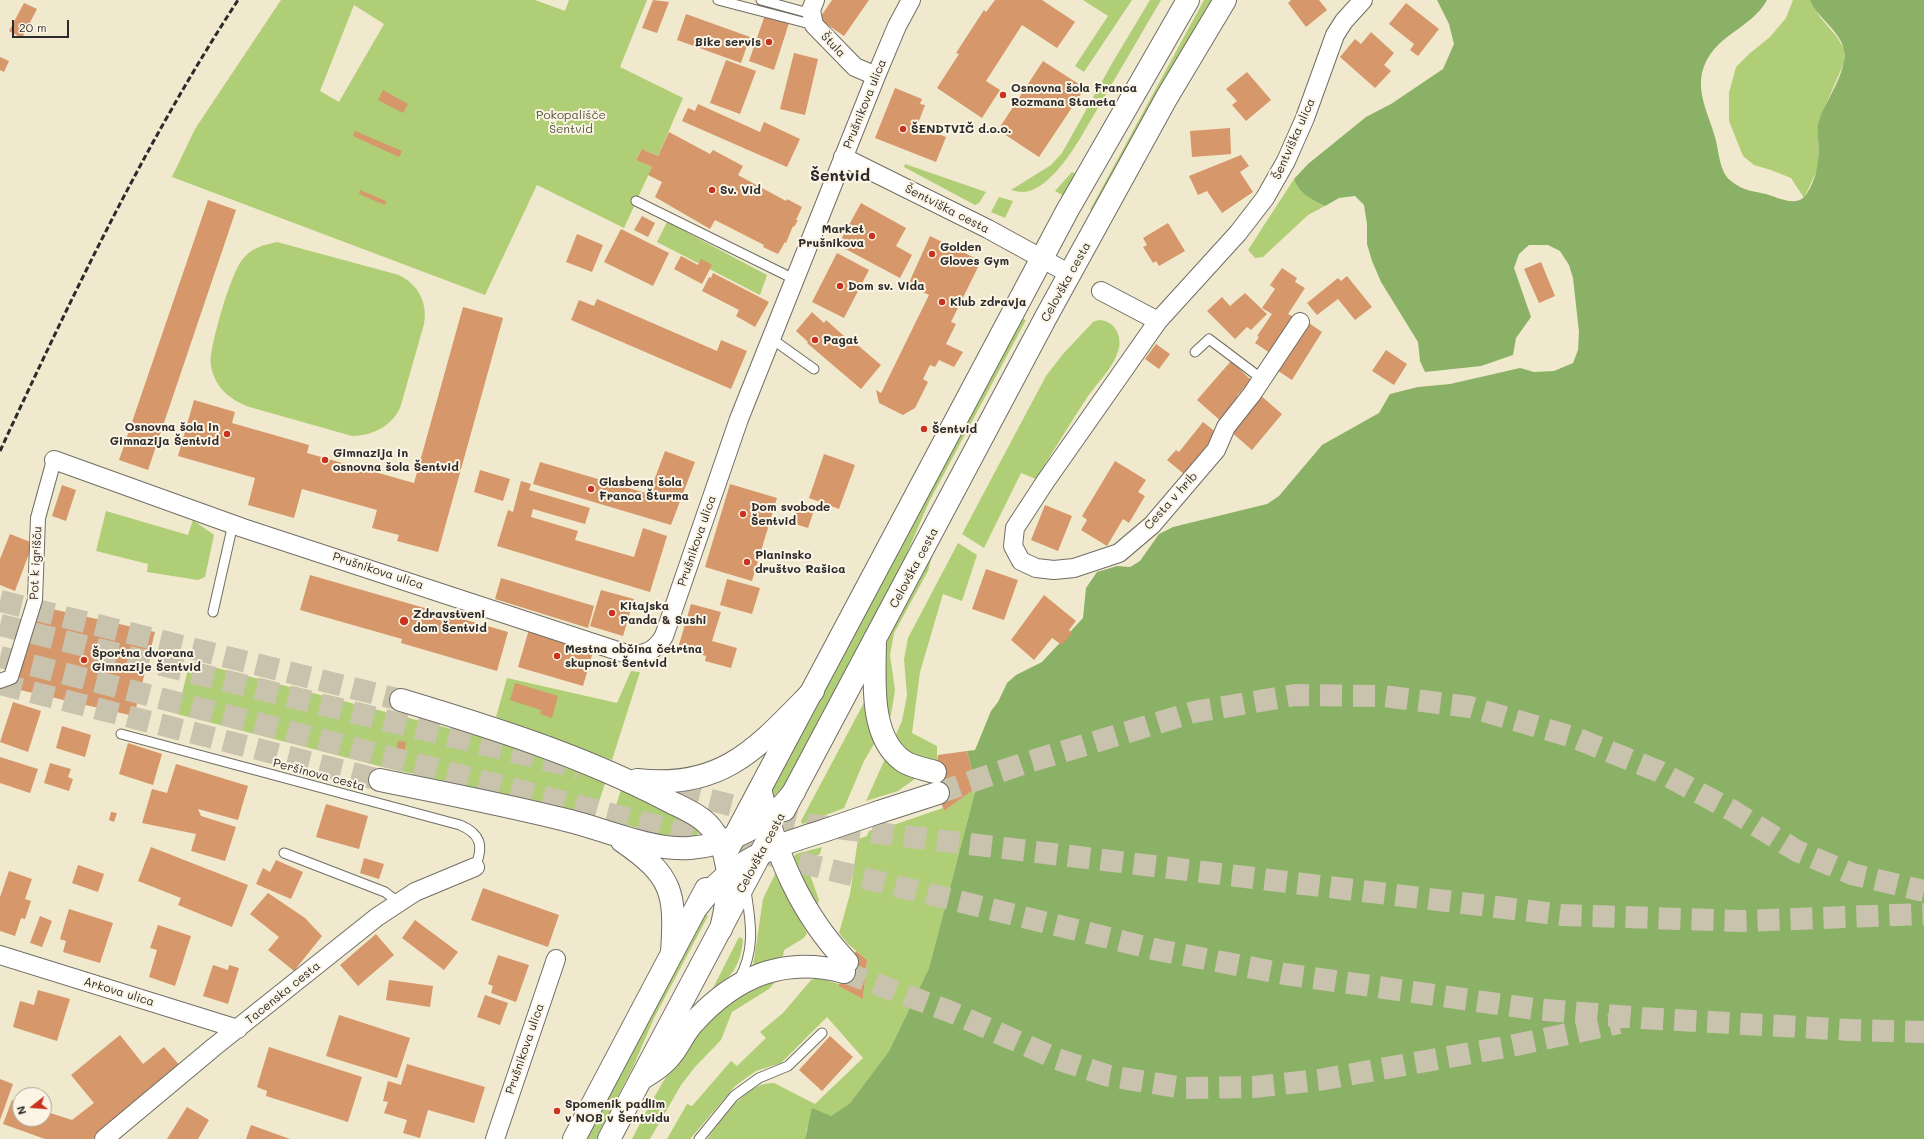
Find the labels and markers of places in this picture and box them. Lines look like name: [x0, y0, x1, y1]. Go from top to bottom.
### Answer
place label: Bike servis: [695, 35, 761, 49]
marker: Bike servis: [764, 37, 774, 47]
place label: Osnovna šola Franca Rozmana Staneta: [1011, 81, 1137, 109]
marker: Osnovna šola Franca Rozmana Staneta: [998, 90, 1008, 100]
place label: ŠENDTVIČ d.o.o.: [911, 122, 1012, 136]
marker: ŠENDTVIČ d.o.o.: [898, 124, 908, 134]
place label: Sv. Vid: [720, 183, 761, 197]
marker: Sv. Vid: [707, 185, 717, 195]
place label: Market Prušnikova: [798, 222, 864, 250]
marker: Market Prušnikova: [867, 231, 877, 241]
place label: Golden Gloves Gym: [940, 240, 1009, 268]
marker: Golden Gloves Gym: [927, 249, 937, 259]
place label: Dom sv. Vida: [848, 279, 925, 293]
marker: Dom sv. Vida: [835, 281, 845, 291]
place label: Klub zdravja: [950, 295, 1026, 309]
marker: Klub zdravja: [937, 297, 947, 307]
place label: Pagat: [823, 333, 858, 347]
marker: Pagat: [810, 335, 820, 345]
place label: Osnovna šola in Gimnazija Šentvid: [110, 420, 219, 448]
place label: Šentvid: [932, 422, 977, 436]
marker: Šentvid: [919, 424, 929, 434]
marker: Osnovna šola in Gimnazija Šentvid: [222, 429, 232, 439]
place label: Gimnazija in osnovna šola Šentvid: [333, 446, 459, 474]
marker: Gimnazija in osnovna šola Šentvid: [320, 455, 330, 465]
place label: Glasbena šola Franca Šturma: [599, 475, 689, 503]
marker: Glasbena šola Franca Šturma: [586, 484, 596, 494]
place label: Dom svobode Šentvid: [751, 500, 830, 528]
marker: Dom svobode Šentvid: [738, 509, 748, 519]
place label: Planinsko društvo Rašica: [755, 548, 846, 576]
marker: Planinsko društvo Rašica: [742, 557, 752, 567]
place label: Kitajska Panda & Sushi: [620, 599, 707, 627]
place label: Zdravstveni dom Šentvid: [413, 607, 487, 635]
marker: Kitajska Panda & Sushi: [607, 608, 617, 618]
marker: Zdravstveni dom Šentvid: [398, 615, 410, 627]
place label: Mestna občina četrtna skupnost Šentvid: [565, 642, 702, 670]
place label: Športna dvorana Gimnazije Šentvid: [92, 646, 201, 674]
marker: Mestna občina četrtna skupnost Šentvid: [552, 651, 562, 661]
marker: Športna dvorana Gimnazije Šentvid: [79, 655, 89, 665]
place label: Spomenik padlim v NOB v Šentvidu: [565, 1097, 670, 1125]
marker: Spomenik padlim v NOB v Šentvidu: [552, 1106, 562, 1116]

